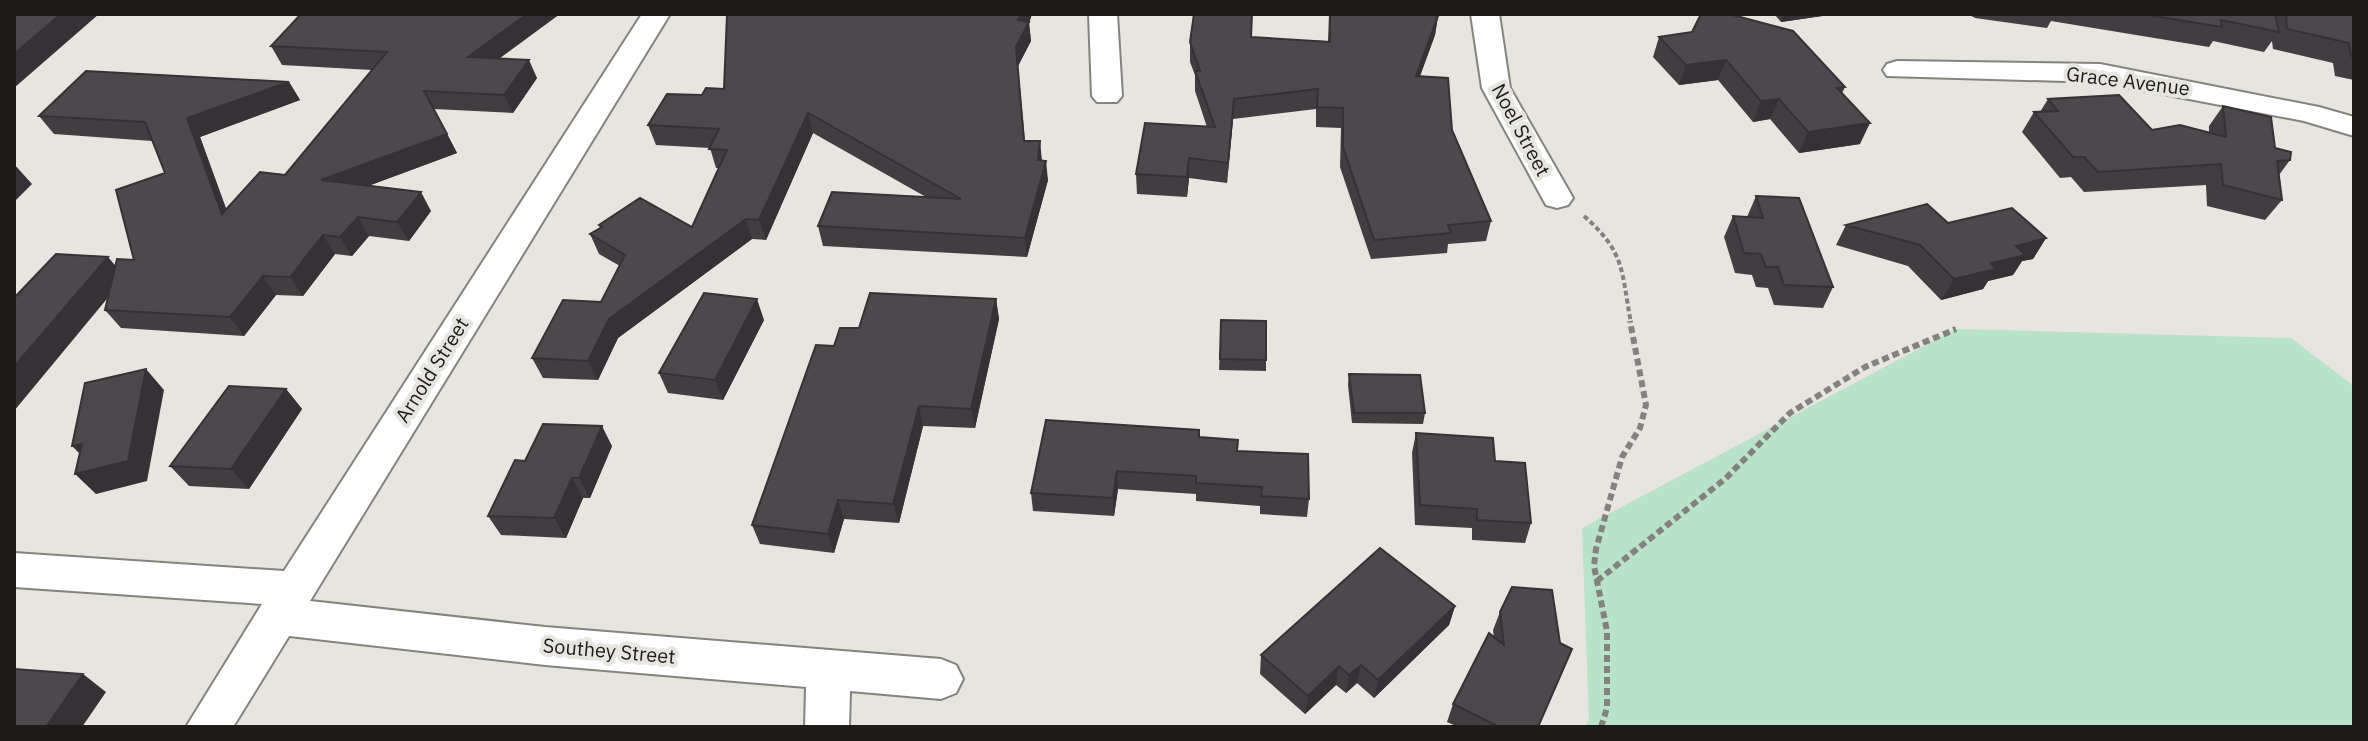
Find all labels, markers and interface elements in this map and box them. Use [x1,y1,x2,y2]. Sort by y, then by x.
street label: Grace Avenue [2065,60,2191,101]
street label: Noel Street [1486,79,1557,181]
street label: Arnold Street [389,312,475,427]
street label: Southey Street [542,631,676,670]

